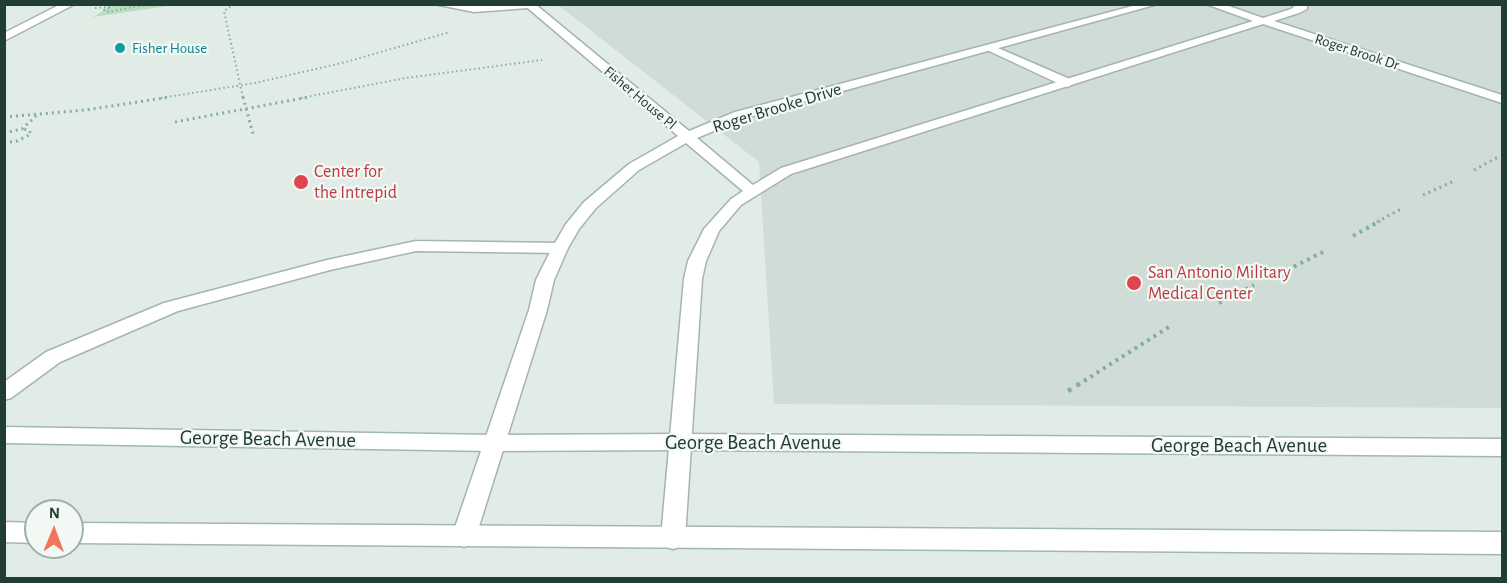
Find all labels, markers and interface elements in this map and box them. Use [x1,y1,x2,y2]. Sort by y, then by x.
street label: Roger Brook Dr [1312,30,1402,74]
place label: Fisher House [132,39,207,57]
marker: Fisher House [113,41,127,55]
street label: Fisher House Pl [600,62,680,134]
street label: Roger Brooke Drive [710,78,844,138]
place label: Center for the Intrepid [314,161,397,204]
marker: Center for the Intrepid [292,173,310,191]
place label: San Antonio Military Medical Center [1148,262,1291,304]
marker: San Antonio Military Medical Center [1125,274,1143,292]
street label: George Beach Avenue [180,425,356,453]
street label: George Beach Avenue [665,430,841,456]
street label: George Beach Avenue [1151,433,1327,459]
north arrow [24,499,84,559]
text: N [49,505,60,521]

